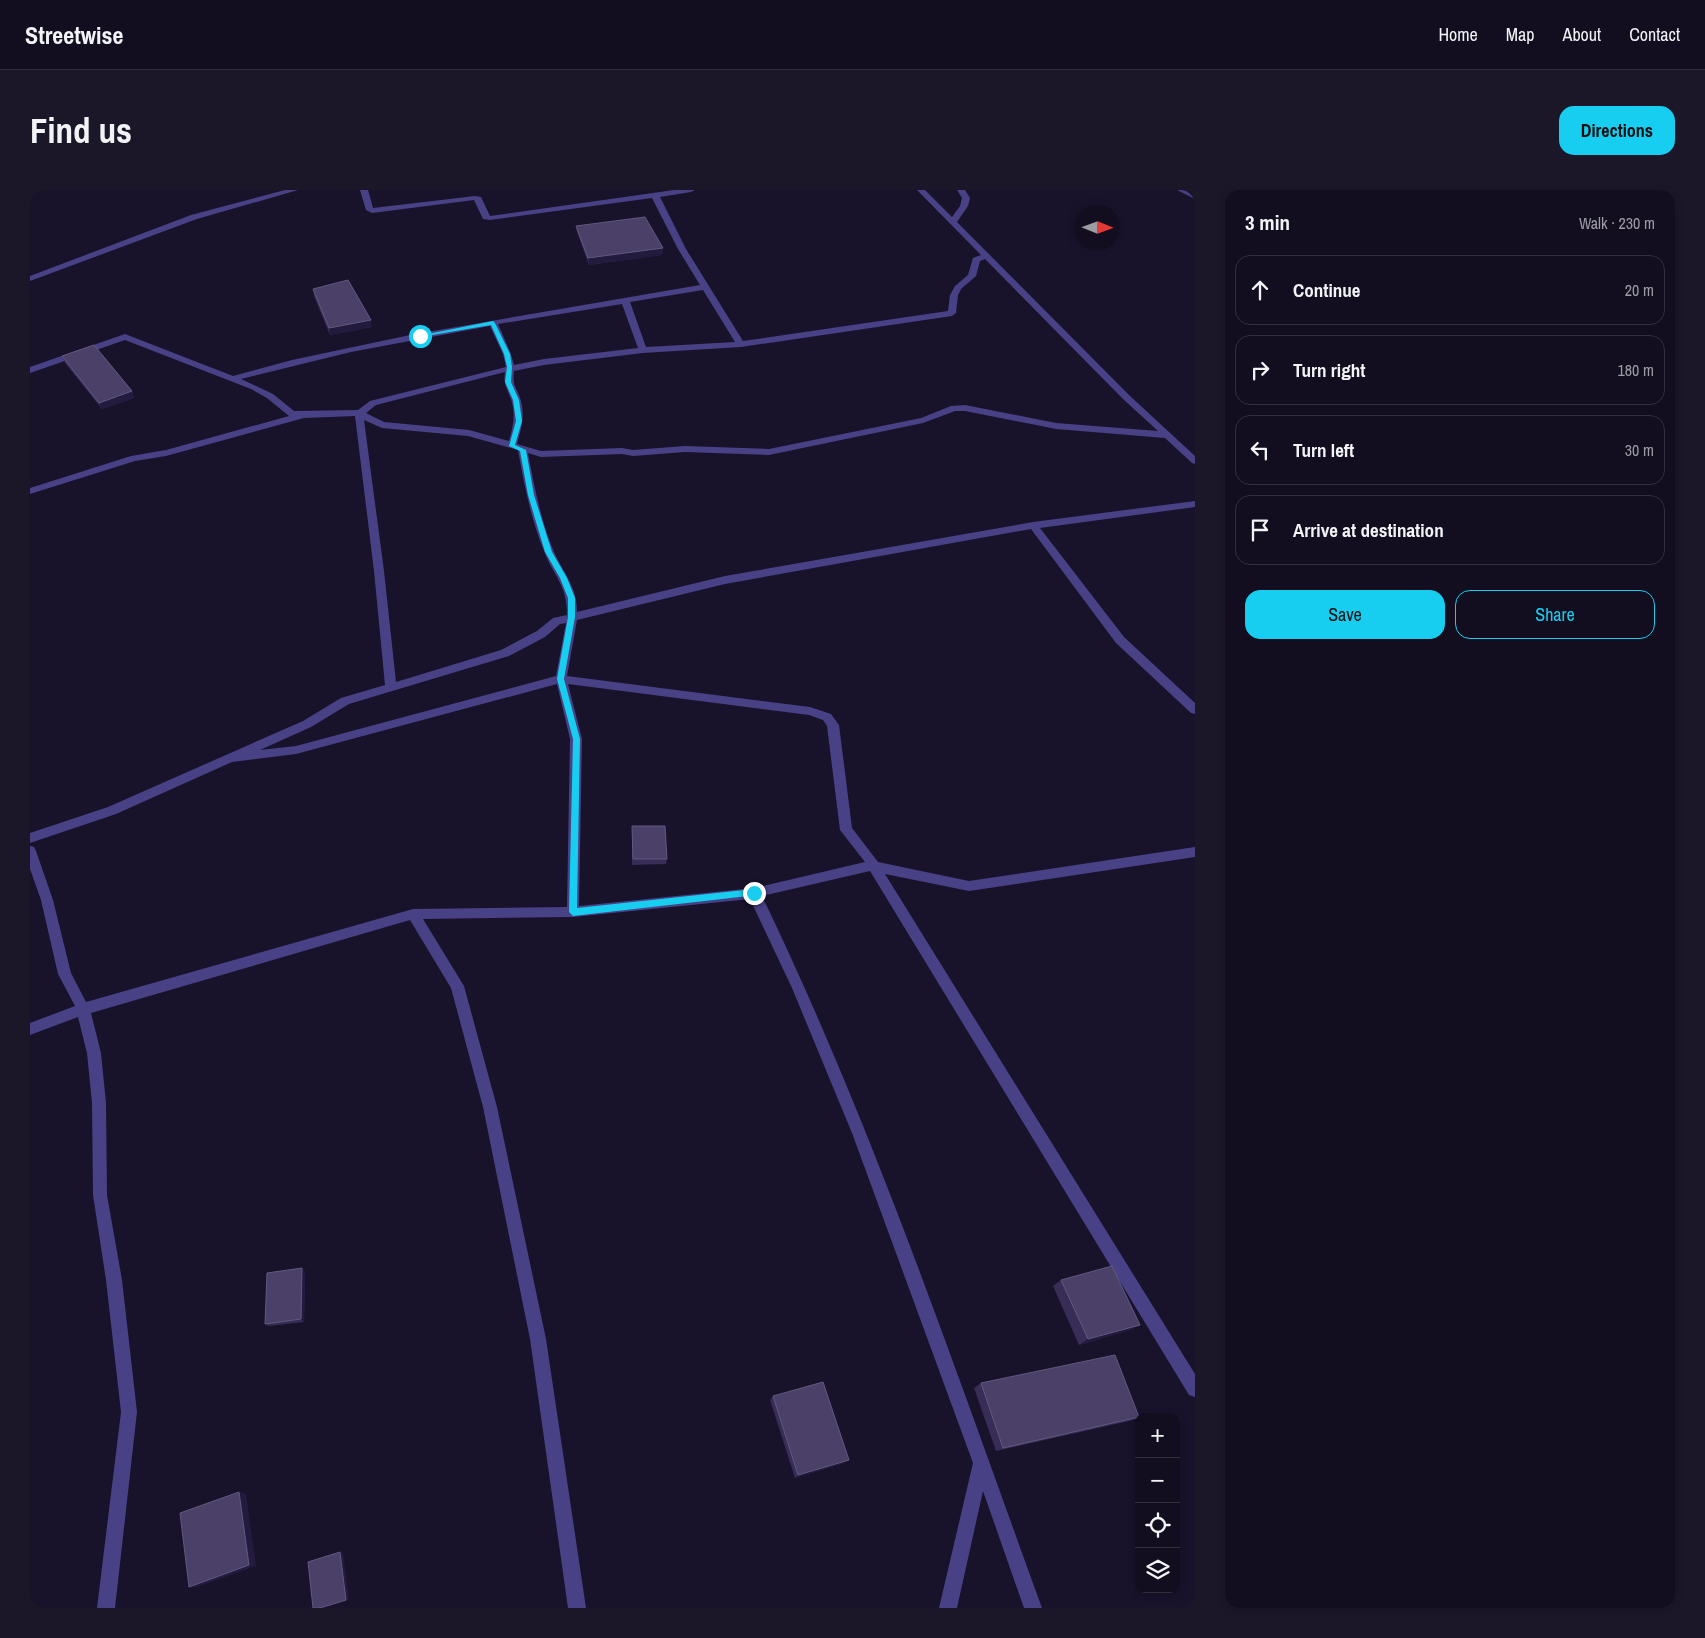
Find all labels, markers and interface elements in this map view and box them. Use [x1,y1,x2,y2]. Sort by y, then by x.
text: Streetwise [25,19,123,51]
text: Home [1438,22,1478,47]
text: Map [1506,22,1535,47]
text: About [1563,22,1601,47]
text: Contact [1629,22,1680,47]
button: Directions [1559,106,1675,155]
text: Find us [30,107,132,154]
north arrow [1075,205,1120,250]
text: 3 min [1245,208,1290,237]
text: Walk · 230 m [1579,212,1655,234]
icon: ahead [1246,276,1274,304]
text: Continue [1293,277,1361,303]
text: 20 m [1625,279,1654,301]
route start [409,325,432,348]
icon: right [1246,356,1274,384]
text: Turn right [1293,357,1365,383]
text: 180 m [1618,359,1654,381]
icon: left [1246,436,1274,464]
text: Turn left [1293,437,1354,463]
text: 30 m [1625,439,1654,461]
icon: arrive [1246,516,1274,544]
text: Arrive at destination [1293,517,1444,543]
button: Save [1245,590,1445,639]
button: Share [1455,590,1655,639]
route end [743,882,766,905]
map controls [1135,1413,1180,1593]
button: + [1135,1413,1180,1458]
button: − [1135,1458,1180,1503]
button: locate [1135,1503,1180,1548]
button: layers [1135,1548,1180,1593]

